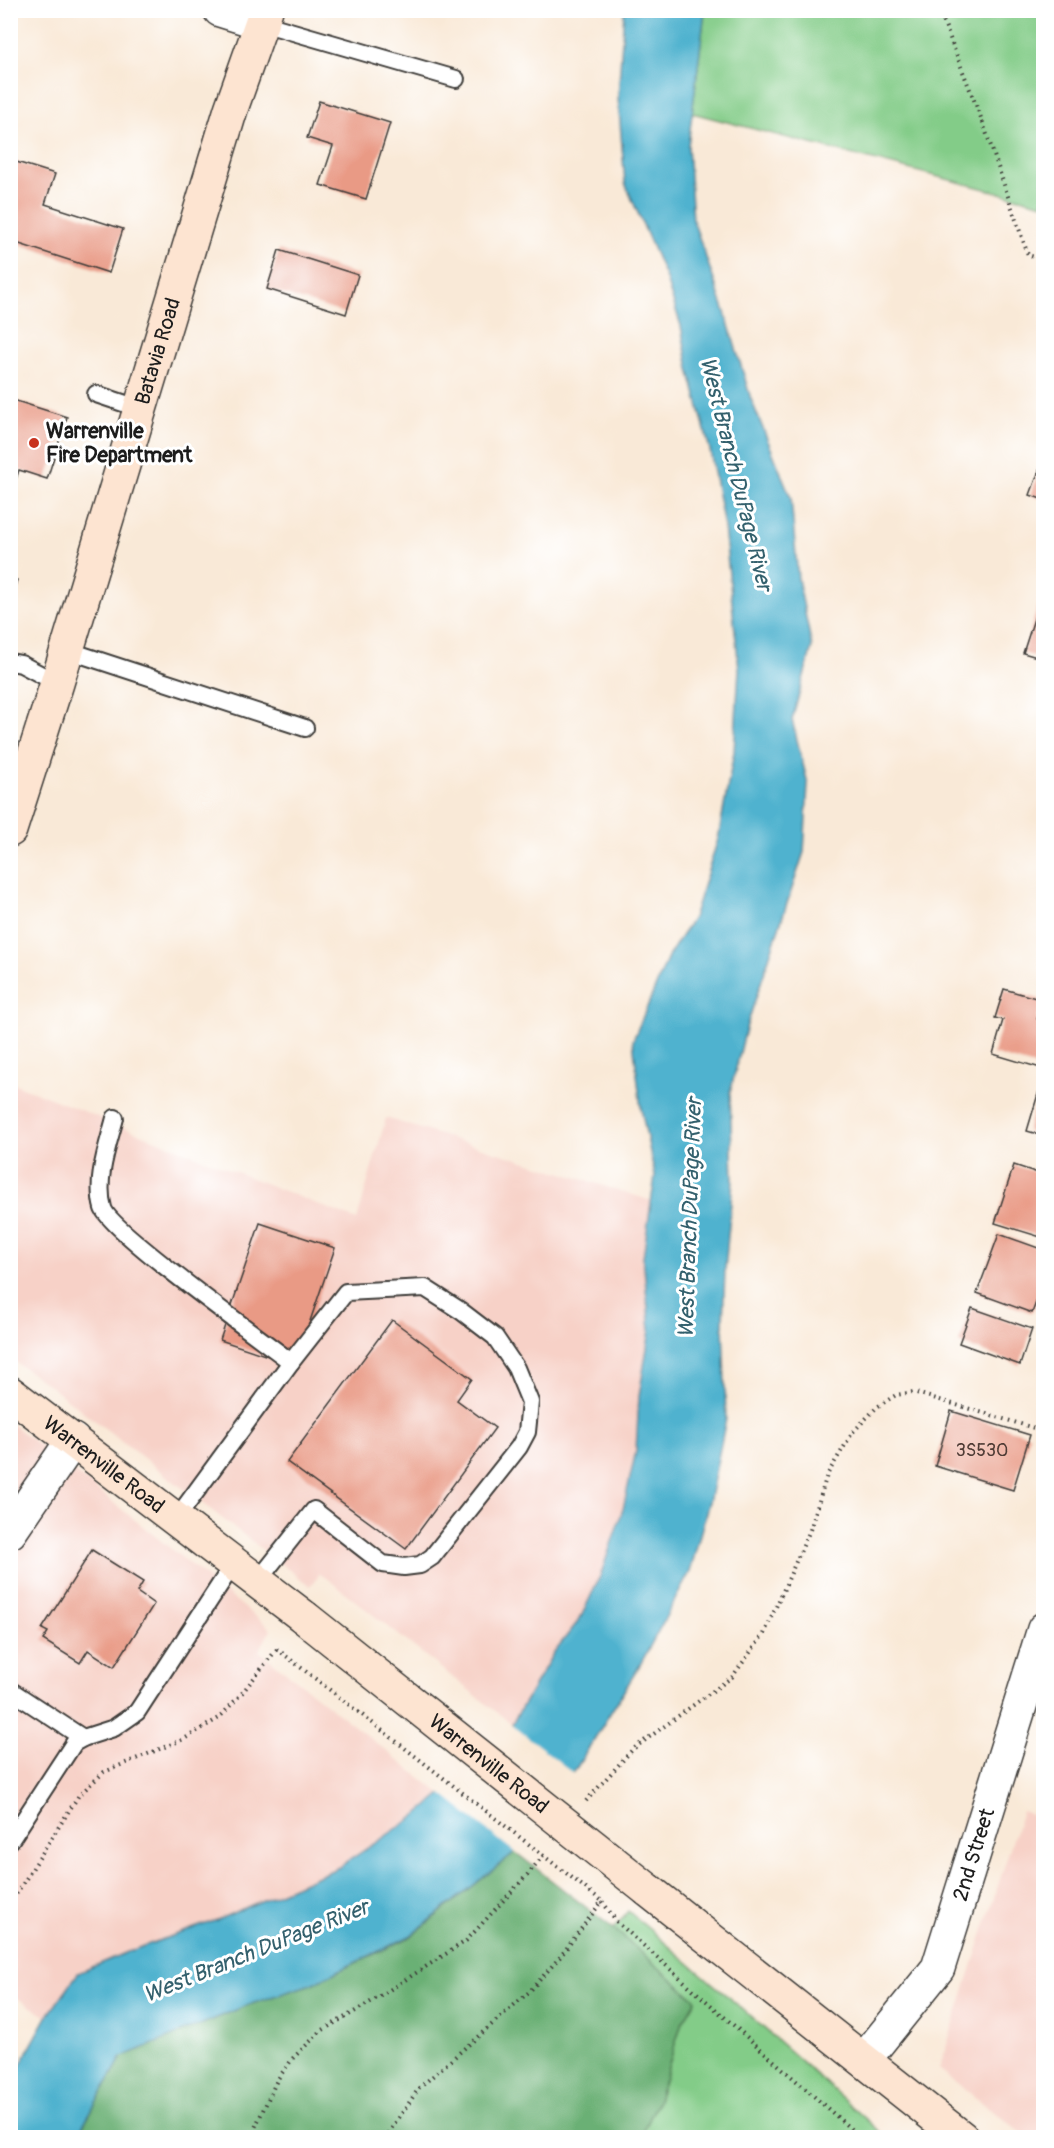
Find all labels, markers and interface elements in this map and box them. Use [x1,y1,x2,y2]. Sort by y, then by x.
street label: Batavia Road [129,295,186,408]
water label: West Branch DuPage River [693,354,779,597]
place label: Warrenville Fire Department [46,418,193,469]
marker: Warrenville Fire Department [27,436,41,450]
water label: West Branch DuPage River [672,1094,708,1339]
street label: Warrenville Road [38,1410,170,1519]
house number: 3S530 [956,1439,1008,1462]
street label: Warrenville Road [423,1708,554,1820]
street label: 2nd Street [946,1804,1001,1904]
water label: West Branch DuPage River [139,1892,376,2009]

